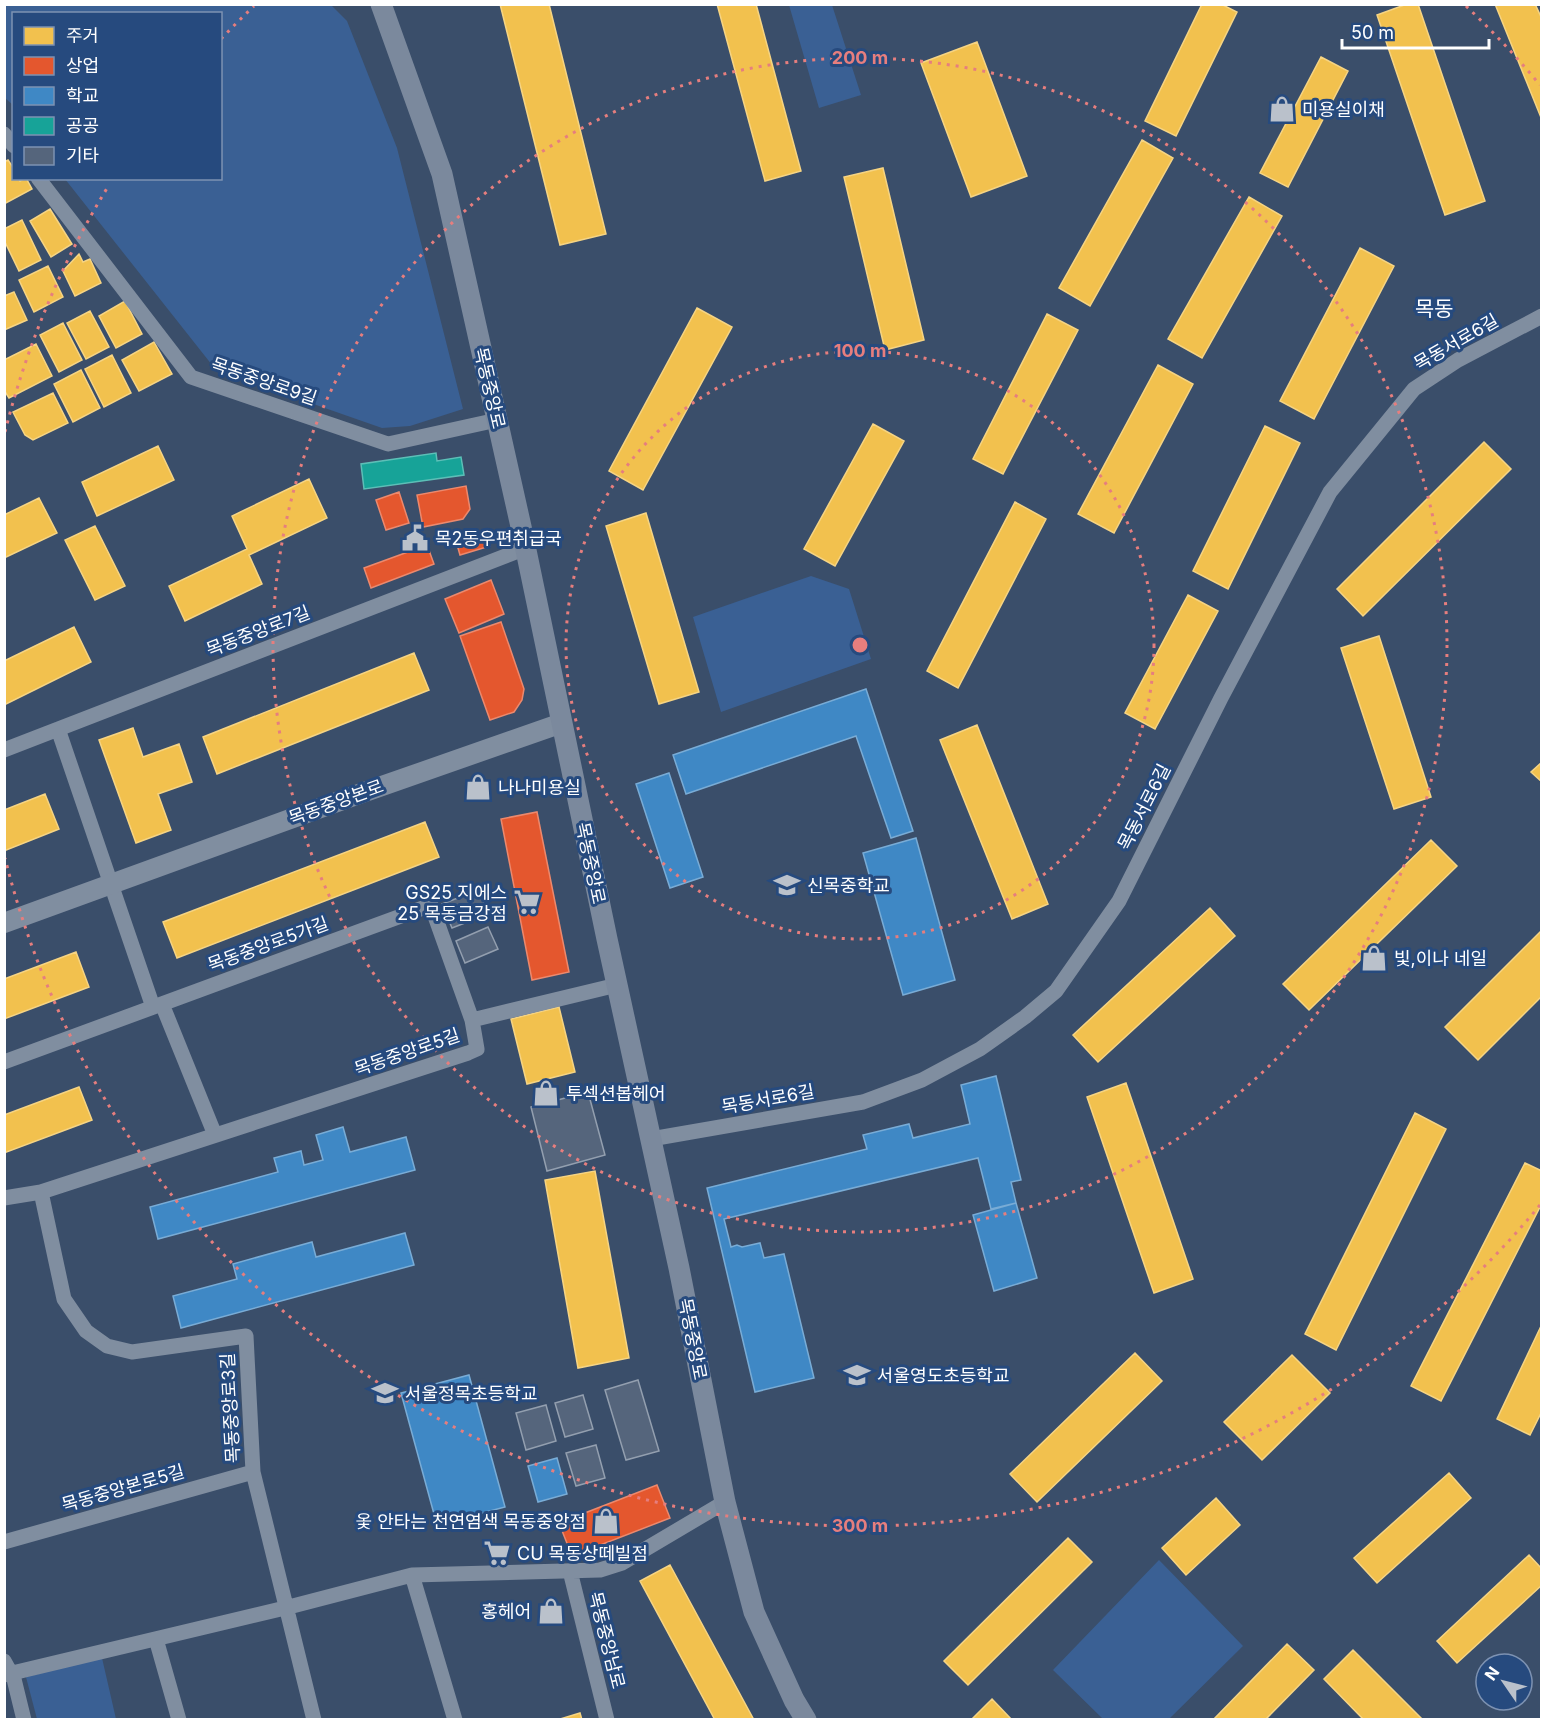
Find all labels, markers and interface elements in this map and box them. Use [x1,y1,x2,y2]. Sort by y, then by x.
legend [12,12,222,180]
scale bar [1342,12,1489,50]
text: 50 m [1351,22,1394,43]
text: 주거 [66,25,99,46]
text: 200 m [832,47,888,68]
text: 상업 [66,55,99,76]
text: 학교 [66,85,99,106]
shop icon: 미용실이채 [1267,94,1297,124]
place label: 미용실이채 [1302,99,1385,120]
text: 공공 [66,115,99,136]
text: 기타 [66,145,100,166]
district label: 목동 [1415,296,1453,321]
street label: 목동서로6길 [1410,309,1502,375]
text: 100 m [834,340,886,361]
street label: 목동중앙로 [470,345,510,431]
street label: 목동중앙로9길 [208,353,320,409]
public building icon: 목2동우편취급국 [400,523,430,553]
place label: 목2동우편취급국 [435,528,562,549]
street label: 목동중앙로7길 [203,602,313,660]
centre of rings [850,635,870,655]
street label: 목동서로6길 [1113,760,1175,854]
shop icon: 나나미용실 [463,772,493,802]
street label: 목동중앙본로 [286,775,386,829]
place label: 나나미용실 [498,777,581,798]
street label: 목동중앙로 [572,820,610,906]
school or university icon: 신목중학교 [772,870,802,900]
place label: 신목중학교 [807,875,890,896]
place label: GS25 지에스 25 목동금강점 [397,882,507,924]
supermarket icon: GS25 지에스 25 목동금강점 [512,887,542,917]
street label: 목동중앙로5가길 [205,912,331,976]
shop icon: 빛,이나 네일 [1359,943,1389,973]
place label: 빛,이나 네일 [1394,948,1487,969]
street label: 목동중앙로5길 [351,1024,463,1080]
shop icon: 투섹션봅헤어 [531,1078,561,1108]
street label: 목동서로6길 [720,1081,816,1117]
place label: 투섹션봅헤어 [566,1083,665,1104]
street label: 목동중앙로 [675,1296,711,1382]
street label: 목동중앙로3길 [217,1352,243,1464]
school or university icon: 서울영도초등학교 [842,1360,872,1390]
place label: 서울영도초등학교 [877,1365,1009,1386]
school or university icon: 서울정목초등학교 [370,1378,400,1408]
place label: 서울정목초등학교 [405,1383,537,1404]
street label: 목동중앙본로5길 [59,1460,187,1516]
shop icon: 옻 안타는 천연염색 목동중앙점 [591,1506,621,1536]
place label: 옻 안타는 천연염색 목동중앙점 [356,1511,586,1532]
text: 300 m [832,1515,888,1536]
supermarket icon: CU 목동상떼빌점 [482,1538,512,1568]
place label: CU 목동상떼빌점 [517,1543,648,1564]
street label: 목동중앙남로 [585,1589,629,1691]
shop icon: 홍헤어 [536,1596,566,1626]
place label: 홍헤어 [481,1601,531,1622]
north arrow [1474,1652,1534,1712]
text: N [1480,1663,1503,1684]

